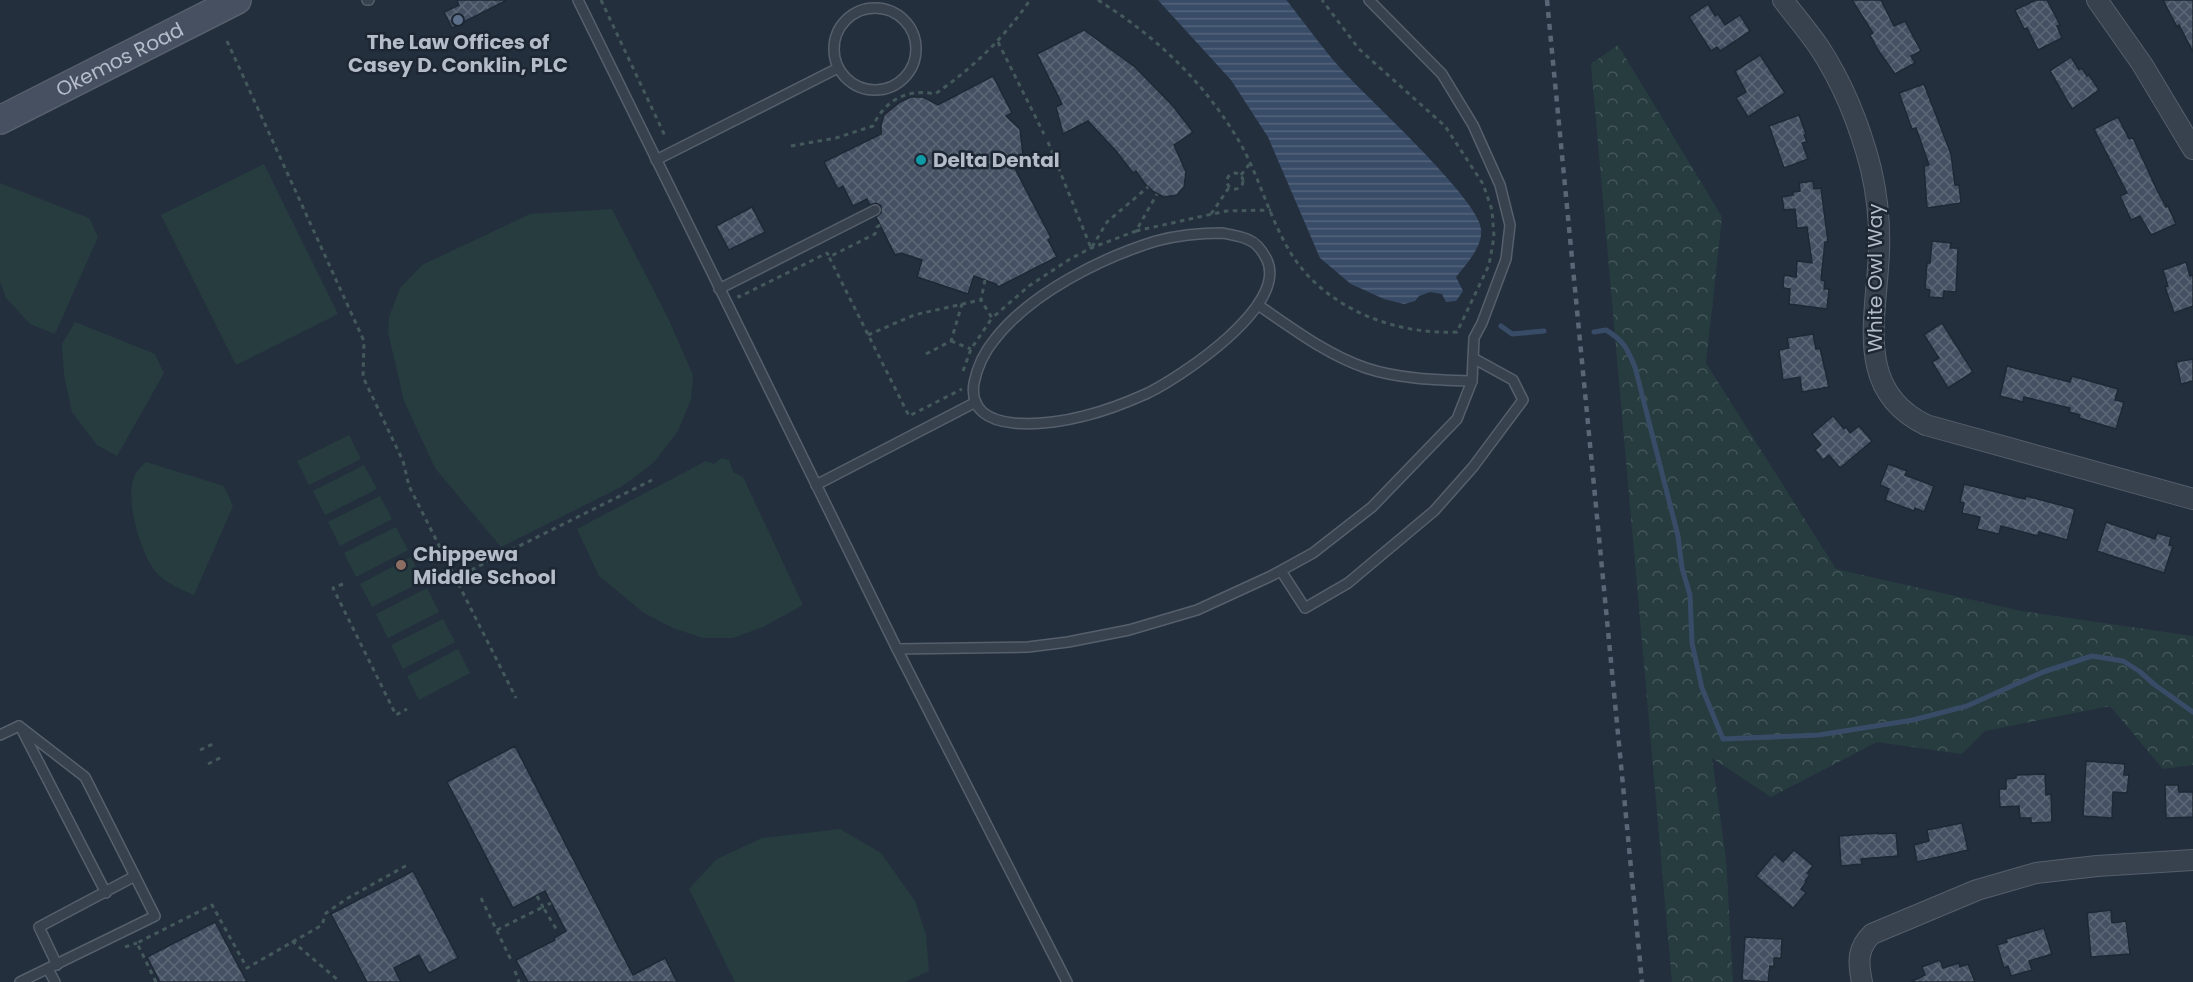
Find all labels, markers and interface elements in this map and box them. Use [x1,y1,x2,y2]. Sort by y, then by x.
marker: The Law Offices of Casey D. Conklin, PLC [451,13,465,27]
street label: Okemos Road [51,15,188,104]
place label: The Law Offices of Casey D. Conklin, PLC [348,28,568,79]
place label: Delta Dental [933,146,1060,174]
marker: Delta Dental [914,153,928,167]
street label: White Owl Way [1861,204,1889,352]
place label: Chippewa Middle School [413,540,556,591]
marker: Chippewa Middle School [394,558,408,572]

